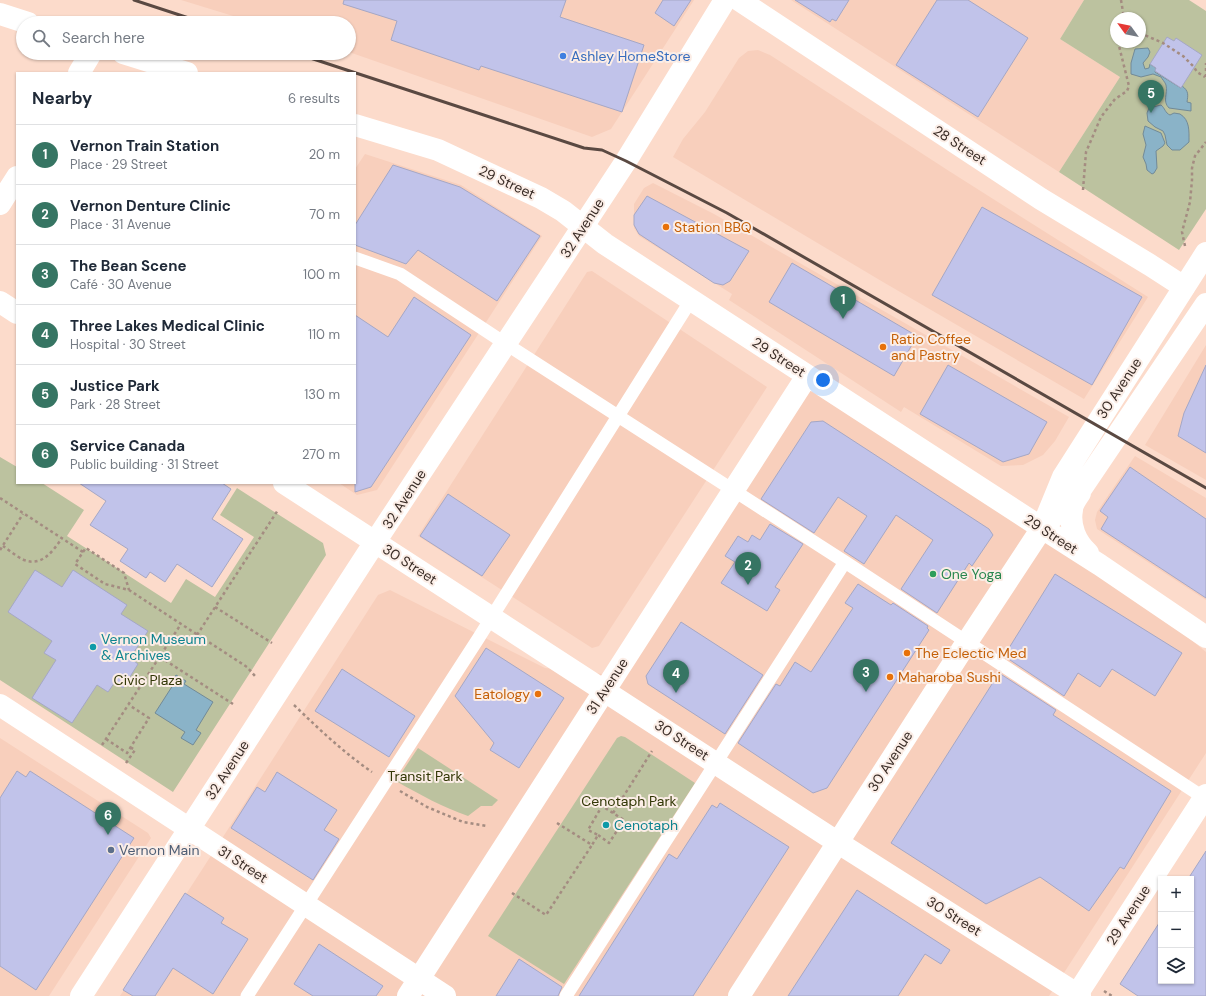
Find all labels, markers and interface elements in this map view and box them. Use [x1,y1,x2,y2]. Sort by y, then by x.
north arrow [1110,12,1146,48]
search box [16,16,356,60]
icon: search [30,27,52,49]
text: Search here [62,28,145,48]
place label: Ashley HomeStore [571,47,691,65]
marker: Ashley HomeStore [558,51,568,61]
pin: 5 [1138,80,1164,113]
text: Nearby [32,87,92,109]
text: 6 results [288,90,340,107]
street label: 28 Street [930,121,990,169]
text: Vernon Train Station [70,136,219,156]
text: 1 [43,146,47,163]
text: 20 m [309,146,340,163]
text: Place · 29 Street [70,156,168,173]
street label: 29 Street [476,161,538,203]
street label: 32 Avenue [556,195,608,261]
text: Vernon Denture Clinic [70,196,231,216]
text: 2 [41,206,49,223]
text: 70 m [309,206,340,223]
text: Place · 31 Avenue [70,216,171,233]
place label: Station BBQ [674,218,752,236]
marker: Station BBQ [661,222,671,232]
text: The Bean Scene [70,256,186,276]
text: 3 [41,266,49,283]
text: 100 m [303,266,340,283]
text: Café · 30 Avenue [70,276,172,293]
pin: 1 [830,286,856,319]
text: Three Lakes Medical Clinic [70,316,265,336]
text: 4 [41,326,49,343]
text: 110 m [308,326,340,343]
place label: Ratio Coffee and Pastry [891,330,971,364]
street label: 29 Street [749,333,809,381]
text: Hospital · 30 Street [70,336,186,353]
marker: Ratio Coffee and Pastry [878,342,888,352]
street label: 30 Avenue [1093,354,1145,422]
your location [813,370,833,390]
text: Justice Park [70,376,160,396]
text: 5 [41,386,49,403]
text: 130 m [304,386,340,403]
text: Park · 28 Street [70,396,161,413]
text: Service Canada [70,436,185,456]
text: 6 [41,446,49,463]
text: 270 m [302,446,340,463]
text: Public building · 31 Street [70,456,219,473]
street label: 32 Avenue [378,466,430,532]
street label: 29 Street [1021,510,1081,558]
street label: 30 Street [379,540,441,588]
pin: 2 [735,552,761,585]
place label: One Yoga [941,565,1002,583]
marker: One Yoga [928,569,938,579]
place label: Vernon Museum & Archives [101,630,206,664]
marker: Vernon Museum & Archives [88,642,98,652]
place label: The Eclectic Med [915,644,1026,662]
marker: The Eclectic Med [902,648,912,658]
street label: 31 Avenue [582,654,632,718]
pin: 3 [853,659,879,692]
pin: 4 [663,660,689,693]
place label: Maharoba Sushi [898,668,1001,686]
park label: Civic Plaza [114,671,182,689]
marker: Maharoba Sushi [885,672,895,682]
place label: Eatology [474,685,530,703]
marker: Eatology [533,689,543,699]
street label: 30 Street [651,716,713,764]
street label: 30 Avenue [864,727,916,795]
street label: 32 Avenue [201,737,253,803]
park label: Transit Park [387,767,463,785]
park label: Cenotaph Park [581,792,677,810]
pin: 6 [95,802,121,835]
place label: Cenotaph [614,816,678,834]
marker: Cenotaph [601,820,611,830]
place label: Vernon Main [119,841,199,859]
street label: 31 Street [215,841,271,887]
marker: Vernon Main [106,845,116,855]
map controls [1158,876,1194,984]
button: + [1158,876,1194,912]
street label: 29 Avenue [1102,882,1154,948]
street label: 30 Street [923,892,985,940]
button: − [1158,912,1194,948]
button: layers [1158,948,1194,984]

